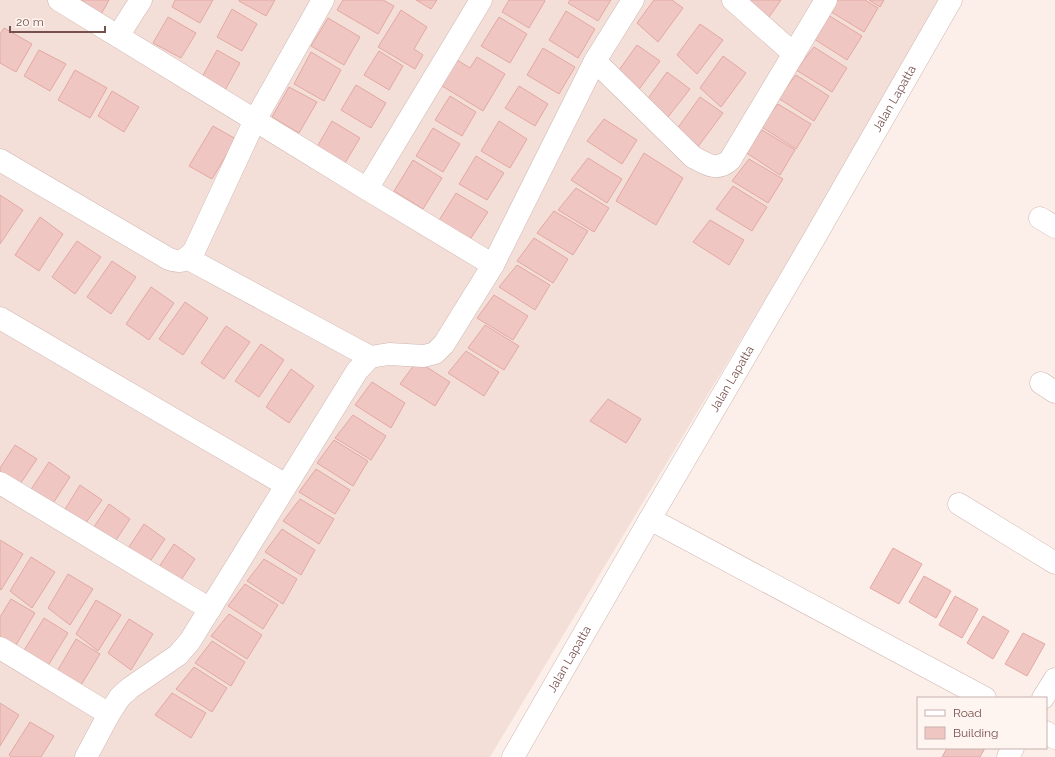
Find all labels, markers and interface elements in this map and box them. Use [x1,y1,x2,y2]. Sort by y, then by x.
scale bar [10,8,105,34]
text: 20 m [16,15,44,29]
street label: Jalan Lapatta [870,63,919,134]
street label: Jalan Lapatta [707,343,757,414]
street label: Jalan Lapatta [545,623,594,695]
legend [917,697,1047,749]
text: Road [953,706,982,720]
text: Building [953,726,999,740]

